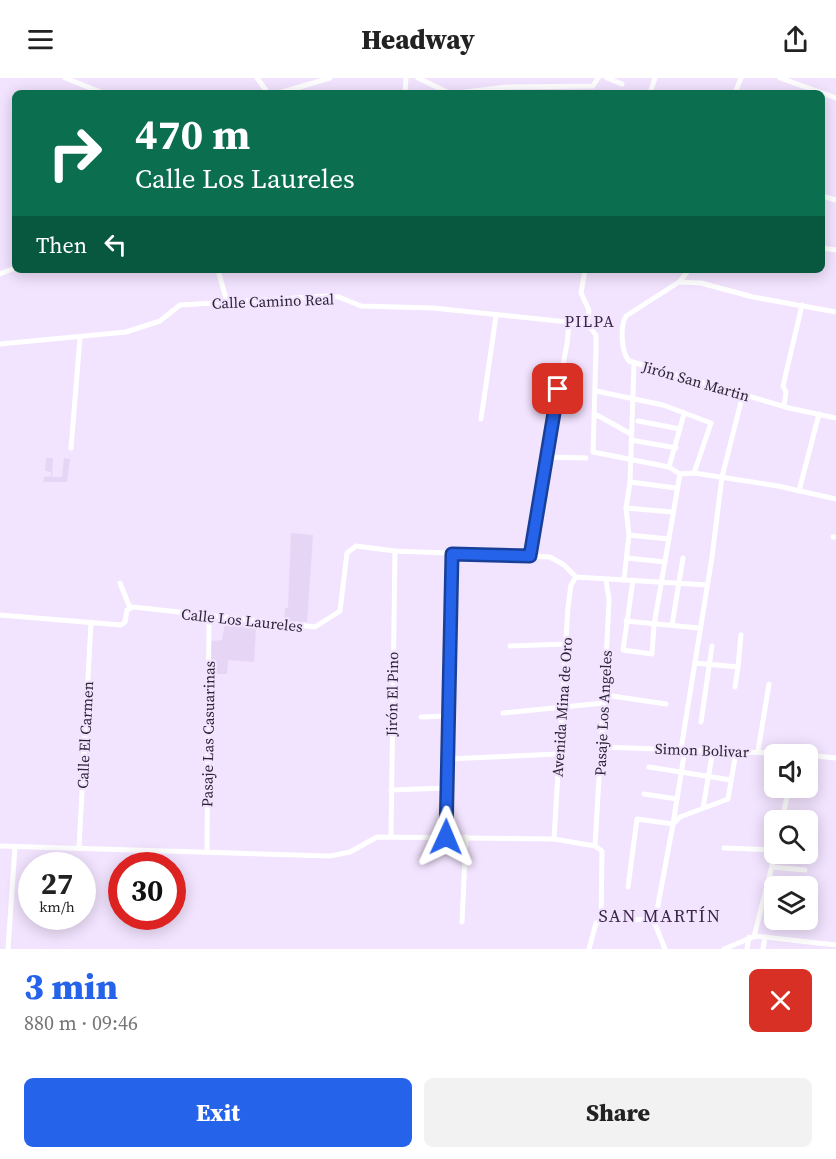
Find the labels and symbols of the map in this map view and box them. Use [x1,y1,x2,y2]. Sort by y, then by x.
street label: Calle Camino Real [212,288,335,314]
district label: PILPA [565,310,616,332]
street label: Jirón San Martin [639,355,752,406]
pin [532,363,583,414]
street label: Calle Los Laureles [180,603,304,637]
street label: Avenida Mina de Oro [547,636,577,778]
street label: Pasaje Los Angeles [589,650,617,776]
street label: Jirón El Pino [381,651,403,738]
street label: Pasaje Las Casuarinas [196,661,220,807]
street label: Calle El Carmen [72,681,98,789]
street label: Simon Bolivar [655,738,750,762]
position arrow [414,805,478,869]
speed limit sign: 30 [108,852,186,930]
district label: SAN MARTÍN [599,903,722,928]

